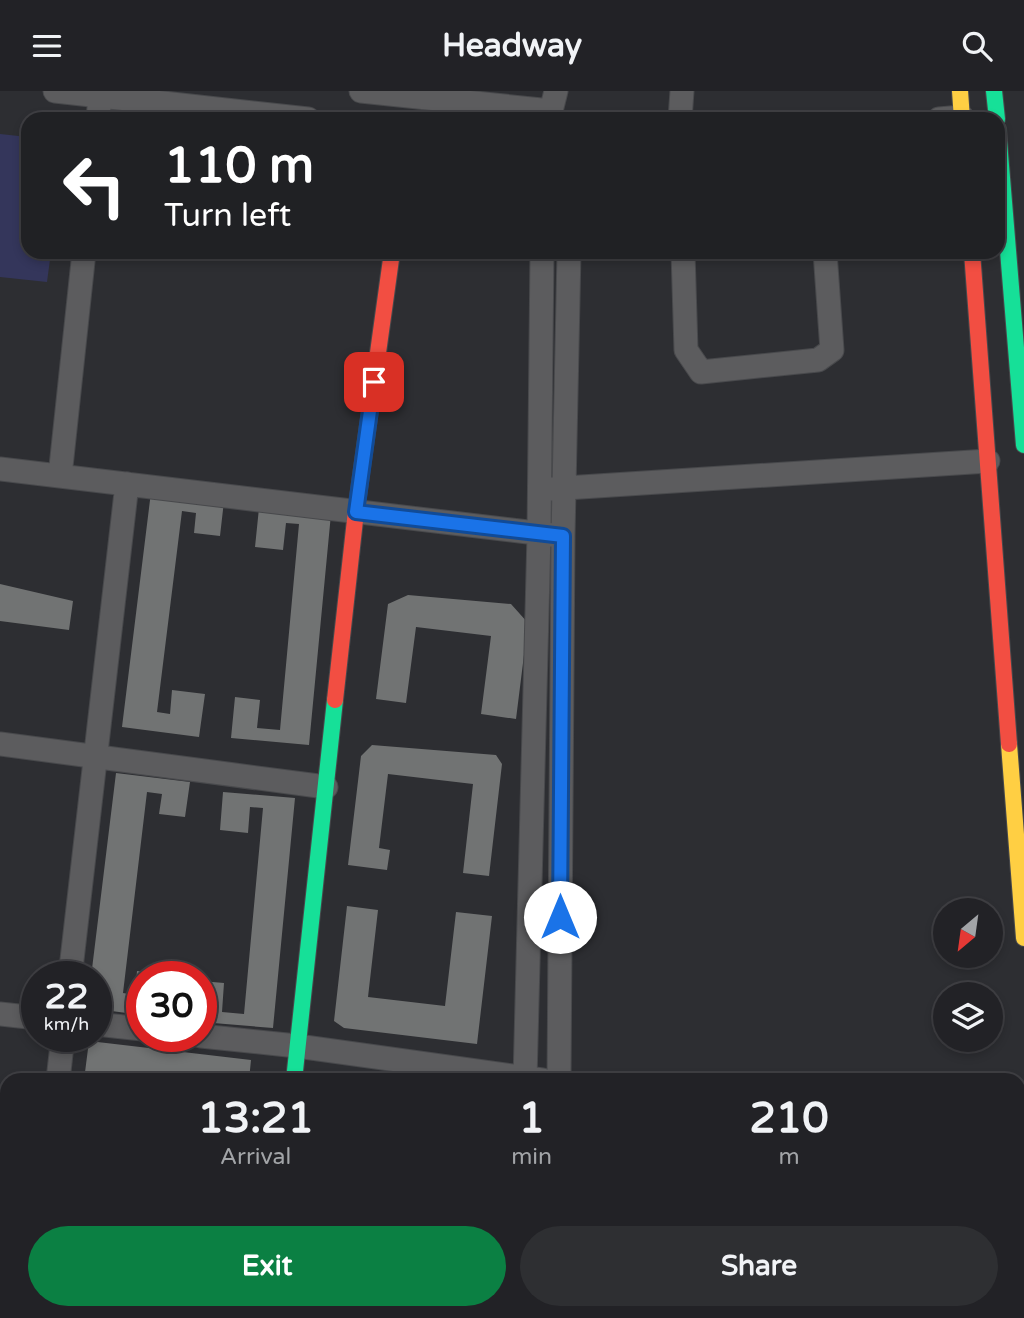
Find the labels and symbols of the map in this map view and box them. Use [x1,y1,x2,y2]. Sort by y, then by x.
pin [344,352,404,412]
position arrow [523,880,597,954]
north arrow [933,898,1003,968]
speed limit sign: 30 [126,961,217,1052]

